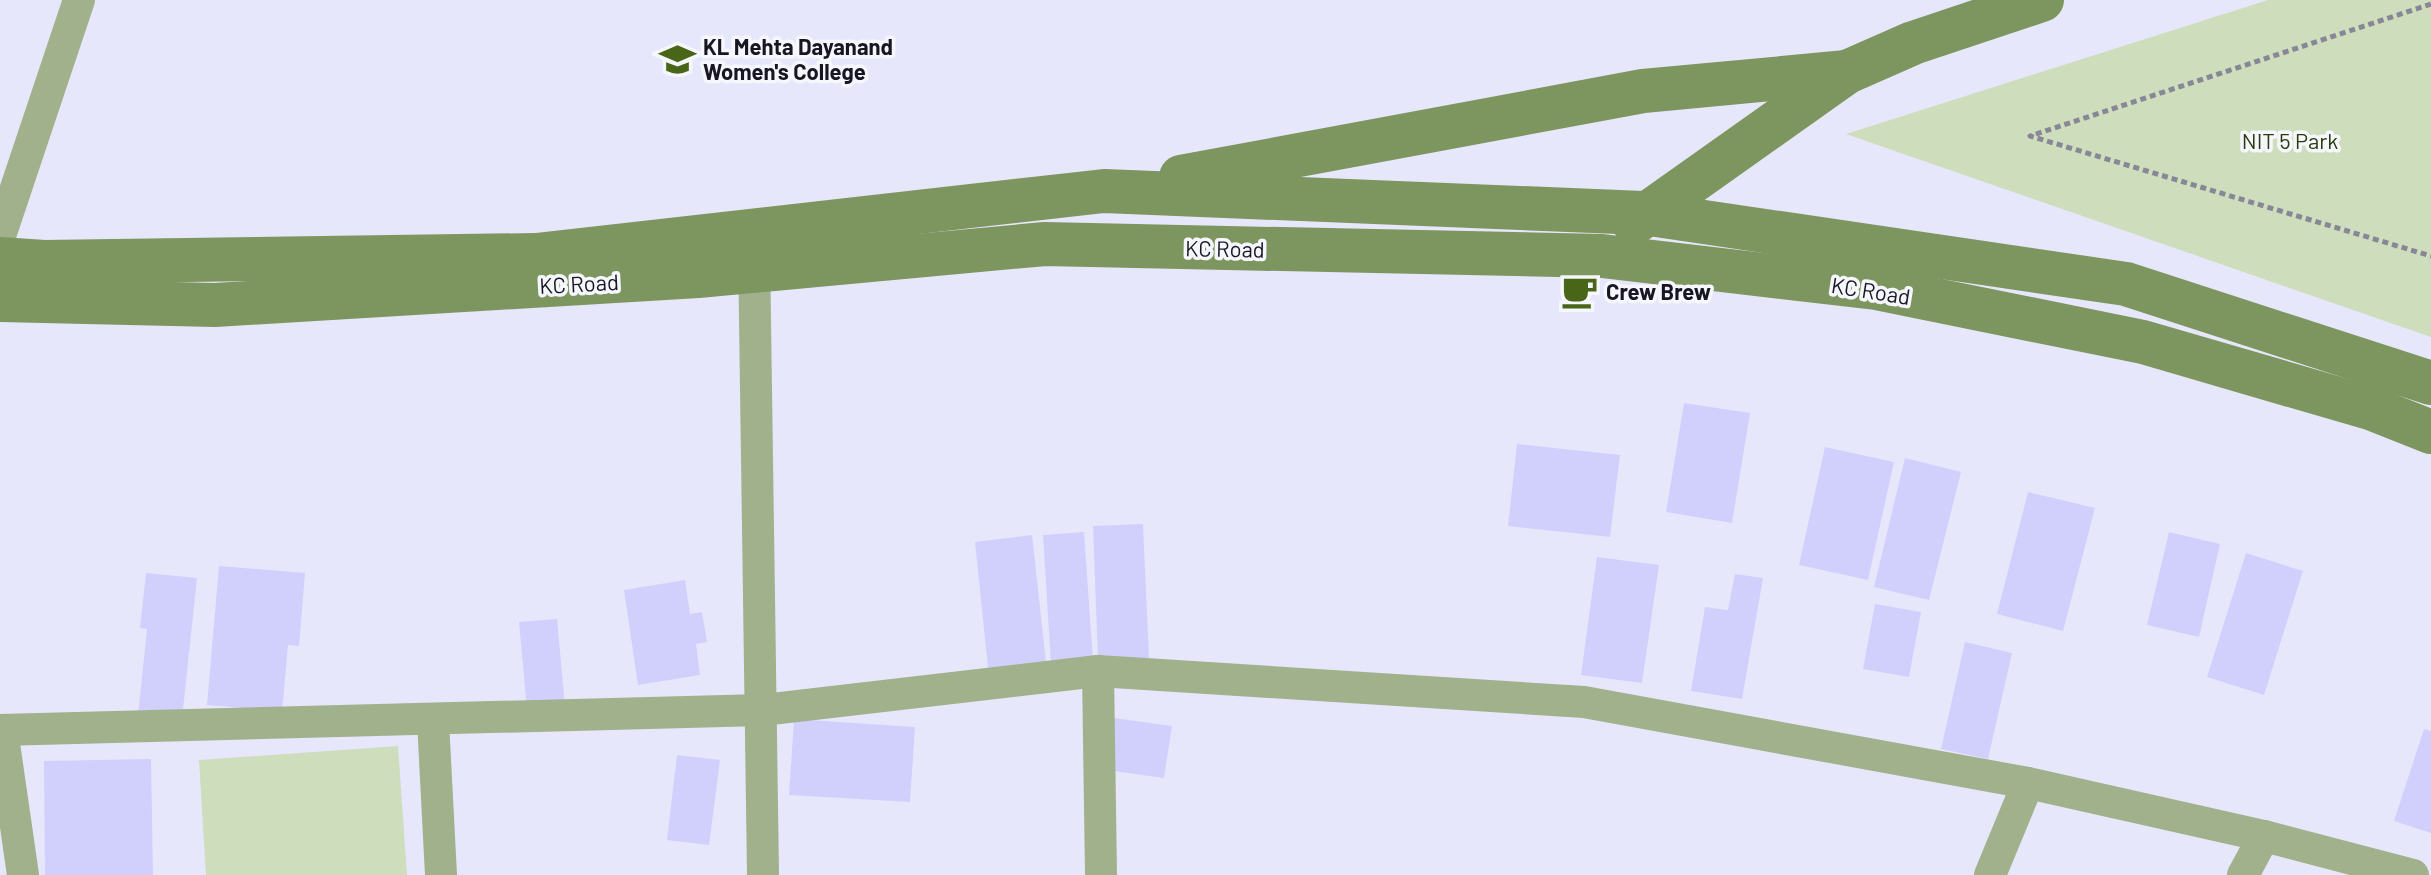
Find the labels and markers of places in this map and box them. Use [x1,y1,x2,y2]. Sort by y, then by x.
place label: KL Mehta Dayanand Women's College [703,33,893,84]
school or university icon: KL Mehta Dayanand Women's College [658,40,696,78]
cafe icon: Crew Brew [1561,272,1599,310]
place label: Crew Brew [1606,278,1711,304]

